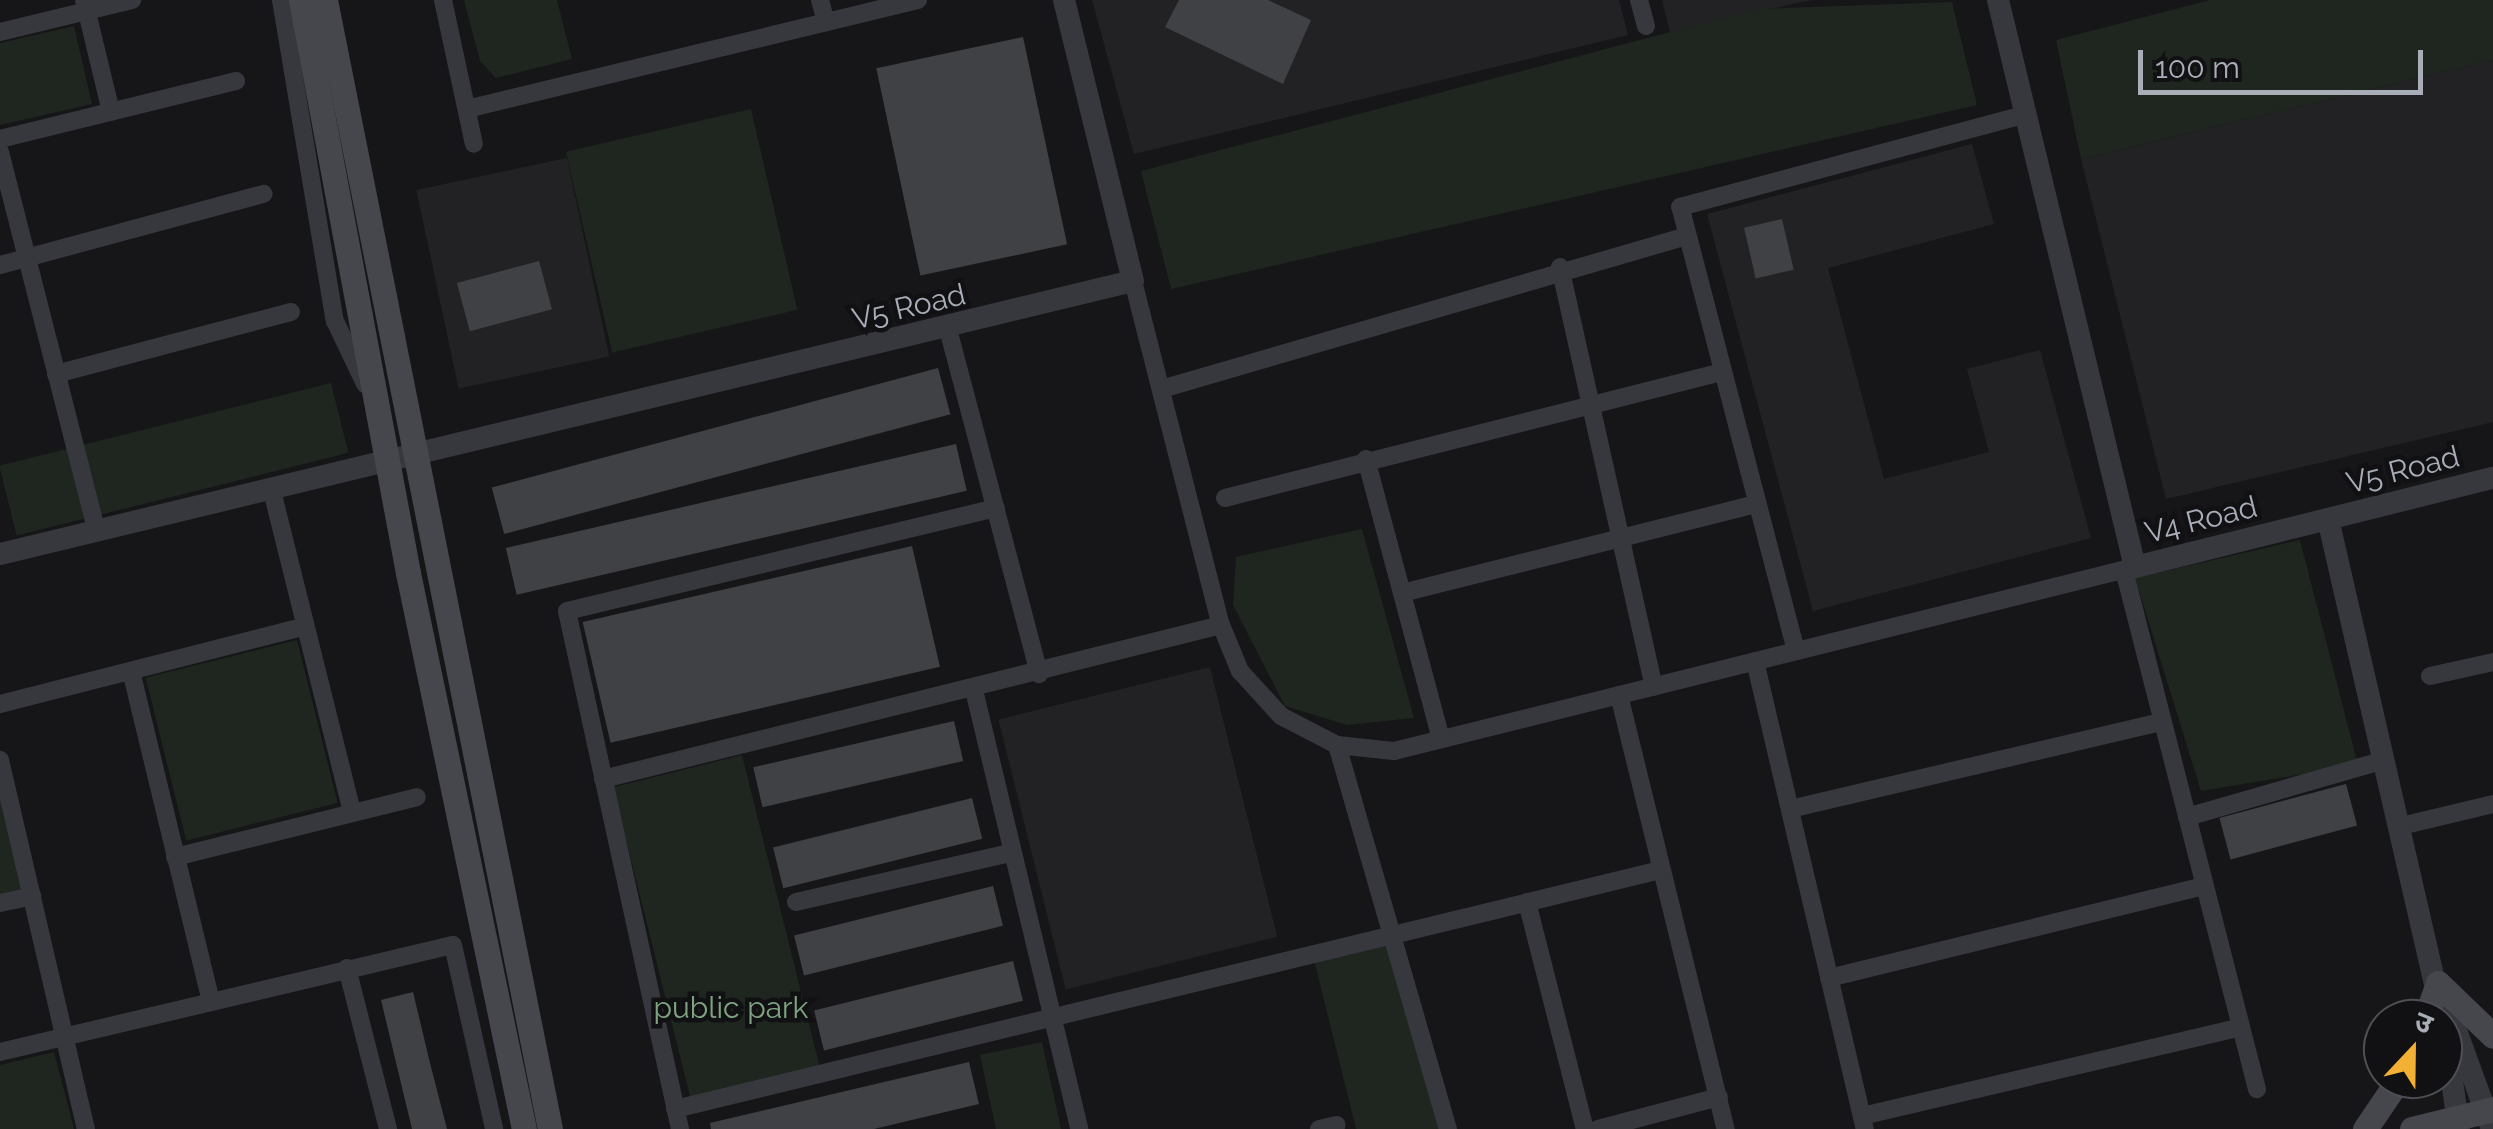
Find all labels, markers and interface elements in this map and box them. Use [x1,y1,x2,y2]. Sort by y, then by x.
scale bar [2143,30,2428,92]
text: 100 m [2155,50,2240,85]
street label: V5 Road [849,277,969,337]
street label: V5 Road [2343,439,2463,501]
street label: V4 Road [2141,489,2261,551]
park label: public park [654,990,808,1026]
north arrow [2363,999,2463,1099]
text: उ [2410,1004,2437,1041]

